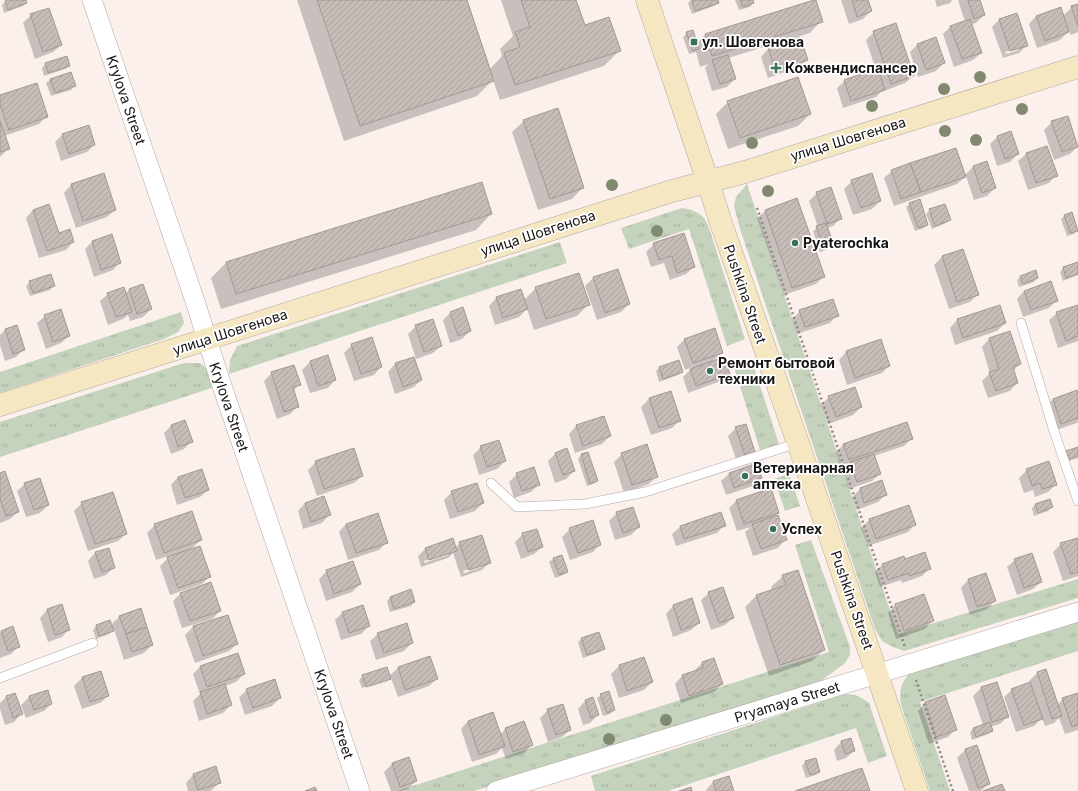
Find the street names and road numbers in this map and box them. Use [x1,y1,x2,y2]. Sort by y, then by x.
street label: Krylova Street [103,53,150,147]
street label: улица Шовгенова [788,113,908,164]
street label: улица Шовгенова [478,206,597,259]
street label: Pushkina Street [721,242,770,346]
street label: улица Шовгенова [170,305,289,358]
street label: Krylova Street [206,360,253,454]
street label: Pushkina Street [828,548,877,652]
street label: Krylova Street [311,667,358,761]
street label: Pryamaya Street [732,677,842,726]

